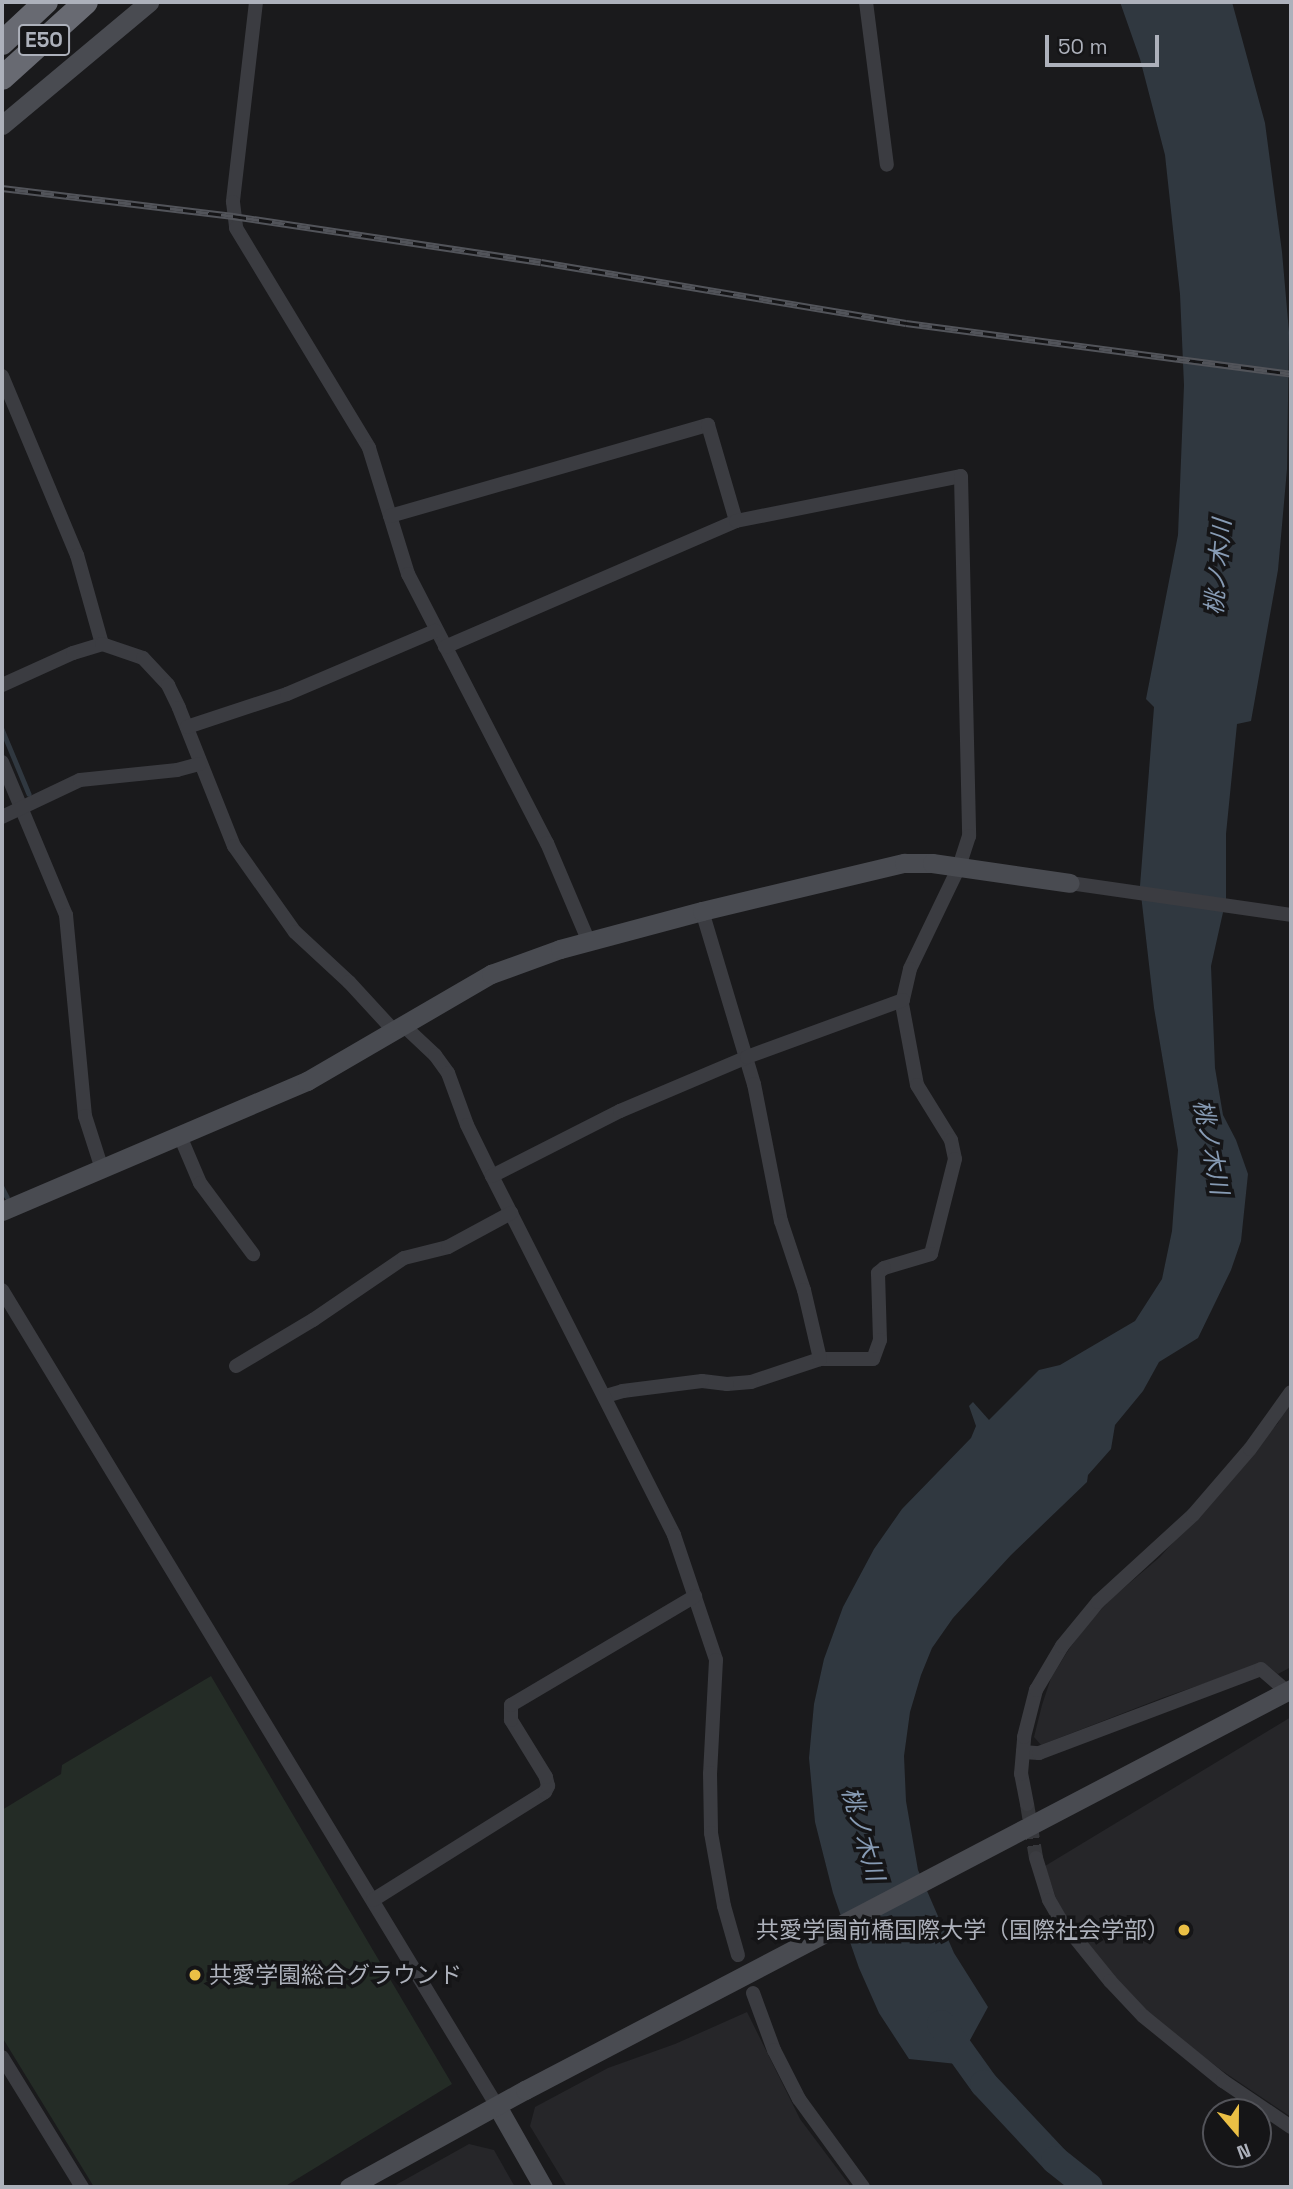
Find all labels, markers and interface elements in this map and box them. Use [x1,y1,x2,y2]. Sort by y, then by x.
scale bar [1048,21,1162,65]
road number: E50 [18,22,70,58]
text: 50 m [1058,33,1108,60]
water label: 桃ノ木川 [1199,518,1237,616]
water label: 桃ノ木川 [1188,1097,1234,1197]
water label: 桃ノ木川 [836,1784,890,1884]
place label: 共愛学園前橋国際大学（国際社会学部） [756,1916,1170,1944]
marker: 共愛学園前橋国際大学（国際社会学部） [1176,1922,1192,1938]
place label: 共愛学園総合グラウンド [209,1961,462,1989]
marker: 共愛学園総合グラウンド [187,1967,203,1983]
north arrow [1202,2098,1272,2168]
text: N [1233,2137,1254,2165]

